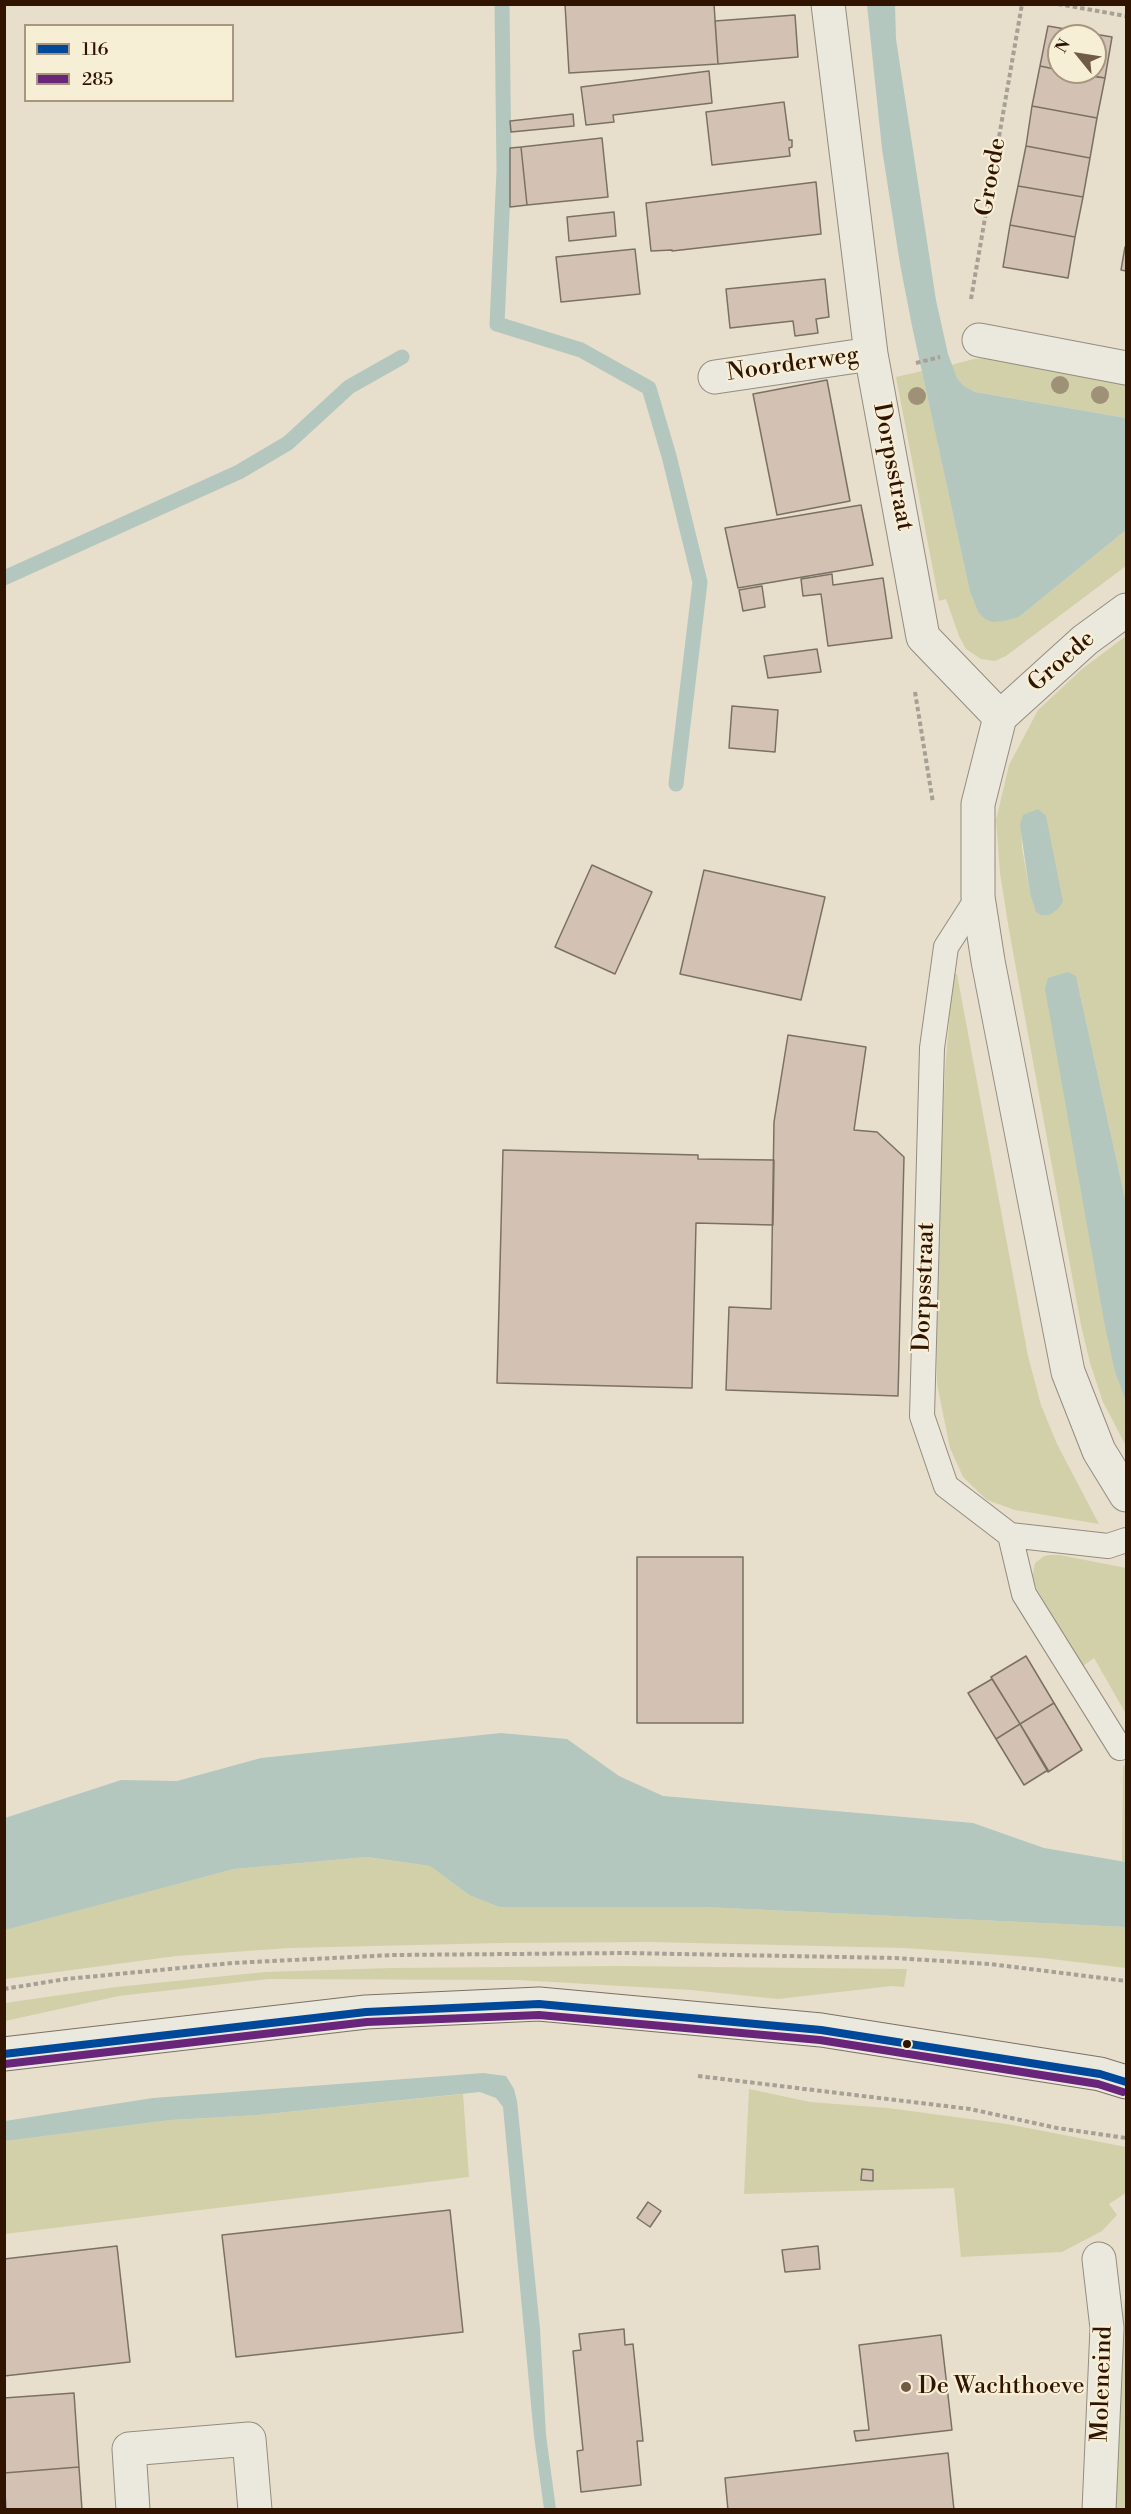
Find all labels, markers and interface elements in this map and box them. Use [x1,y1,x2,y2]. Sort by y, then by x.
legend [24,24,234,102]
north arrow [1047,24,1107,84]
text: N [1051,36,1075,56]
text: 116 [82,38,108,61]
text: 285 [82,68,113,91]
street label: Groede [971,136,1013,218]
street label: Noorderweg [725,342,861,388]
street label: Dorpsstraat [865,401,919,533]
street label: Groede [1023,625,1101,699]
street label: Dorpsstraat [908,1222,942,1352]
unlabelled marker [901,2038,913,2050]
street label: Moleneind [1087,2325,1119,2443]
place label: De Wachthoeve [918,2373,1085,2401]
marker: De Wachthoeve [899,2380,913,2394]

